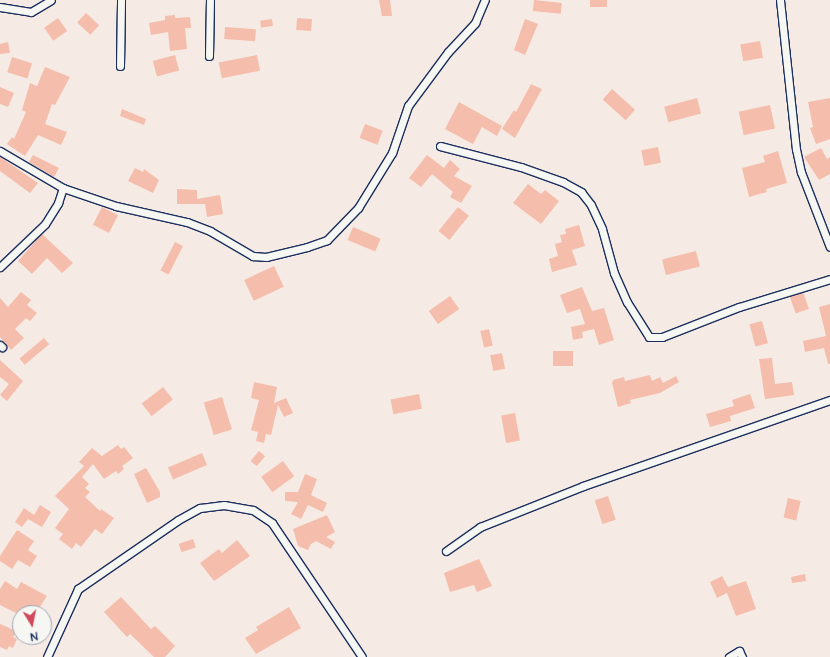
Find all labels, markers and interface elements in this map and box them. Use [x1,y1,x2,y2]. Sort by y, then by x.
north arrow [12,605,52,645]
text: N [29,628,39,644]

